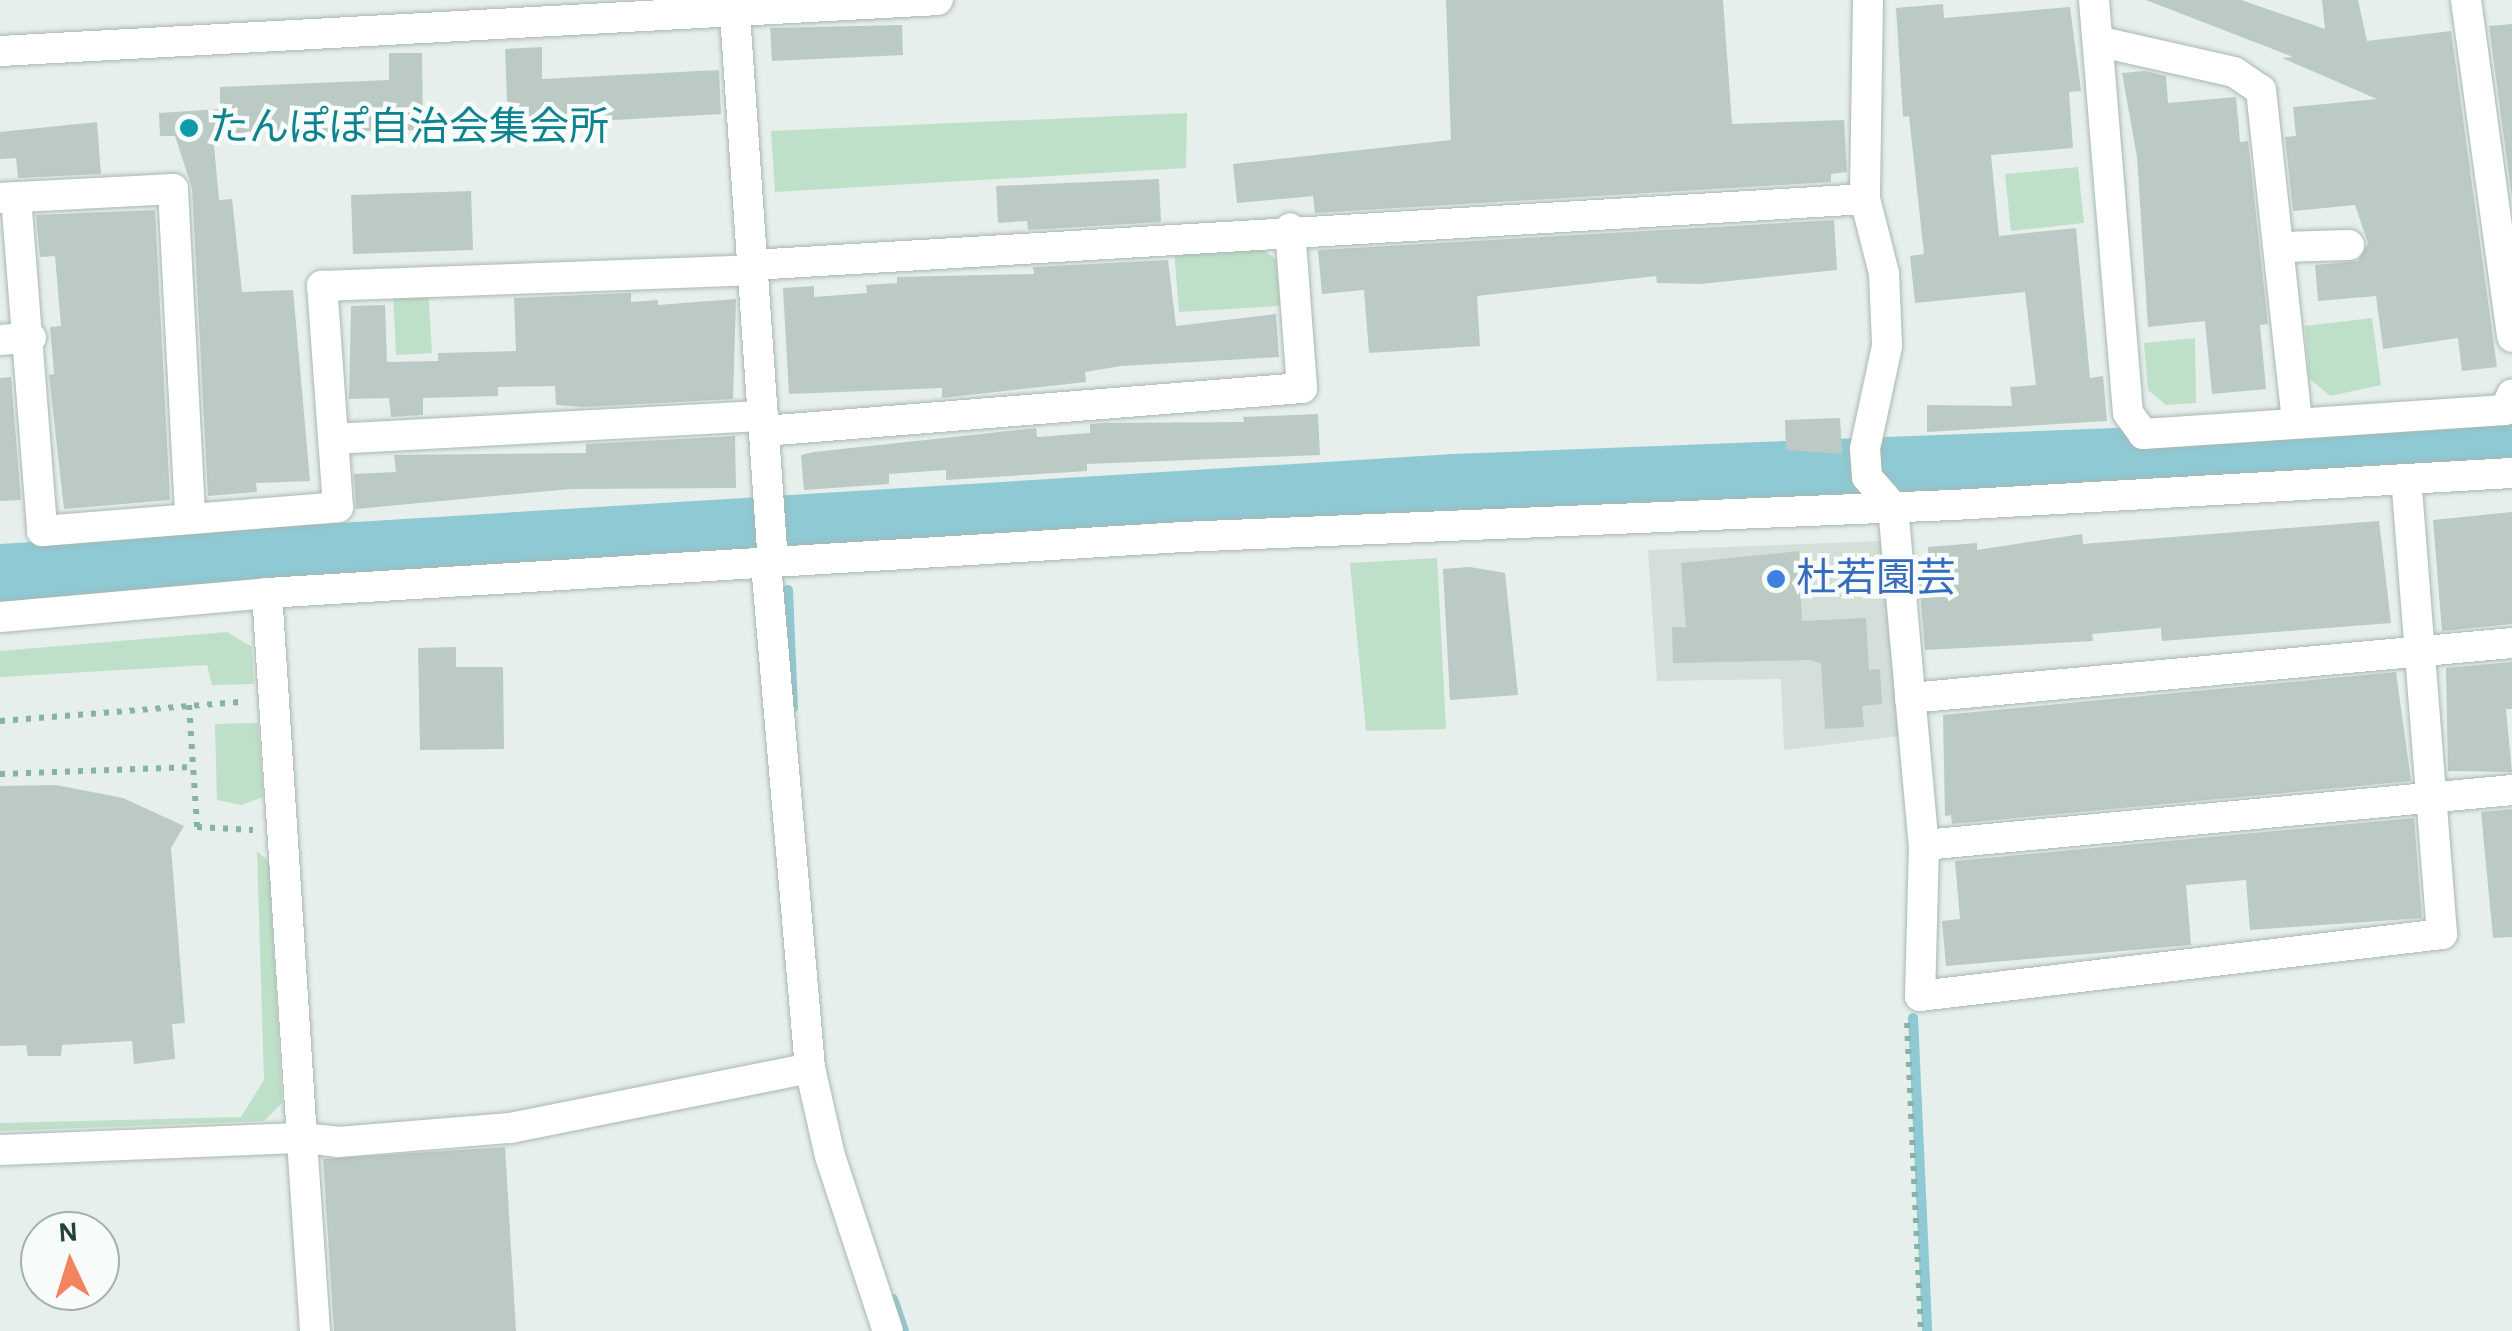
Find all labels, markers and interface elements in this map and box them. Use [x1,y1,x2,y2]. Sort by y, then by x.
place label: たんぽぽ自治会集会所 [209,104,609,152]
marker: たんぽぽ自治会集会所 [178,117,200,139]
place label: 杜若園芸 [1796,555,1956,603]
marker: 杜若園芸 [1765,568,1787,590]
north arrow [20,1211,120,1311]
text: N [57,1218,79,1248]

